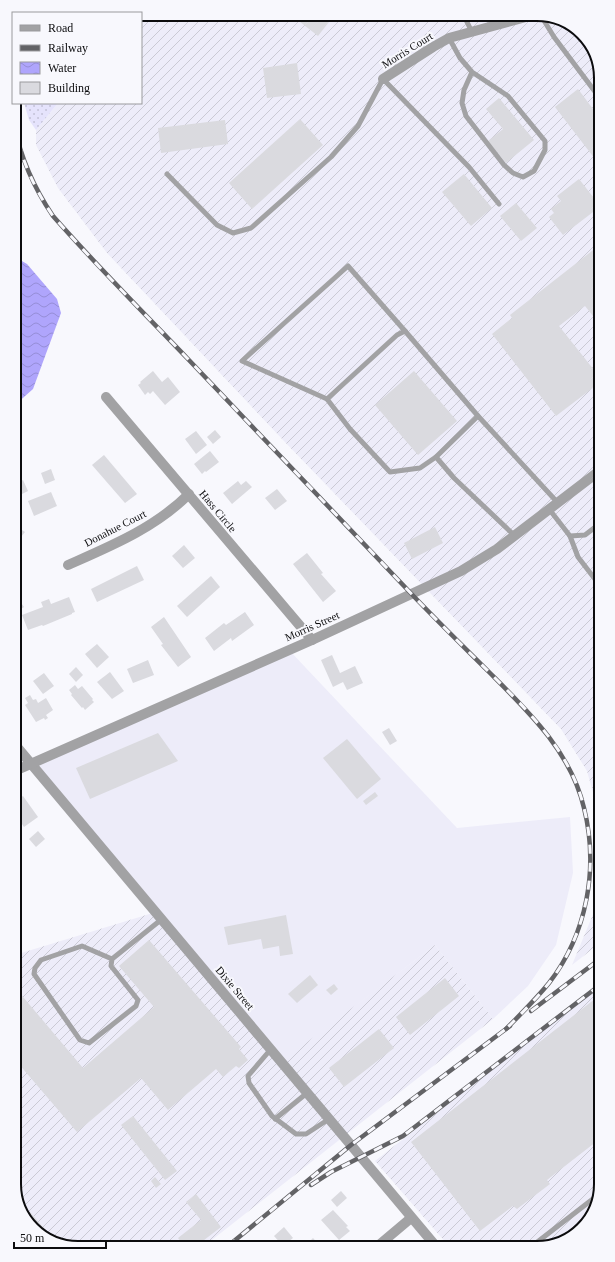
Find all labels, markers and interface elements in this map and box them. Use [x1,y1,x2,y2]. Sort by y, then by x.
legend [12,12,142,104]
text: Road [48,21,73,35]
street label: Morris Court [379,30,435,70]
text: Railway [48,41,88,55]
text: Water [48,61,76,75]
text: Building [48,81,90,95]
street label: Hass Circle [197,488,239,534]
street label: Donahue Court [82,507,148,549]
street label: Morris Street [283,609,341,643]
street label: Dixie Street [213,964,257,1012]
scale bar [14,1224,106,1250]
text: 50 m [20,1231,45,1245]

